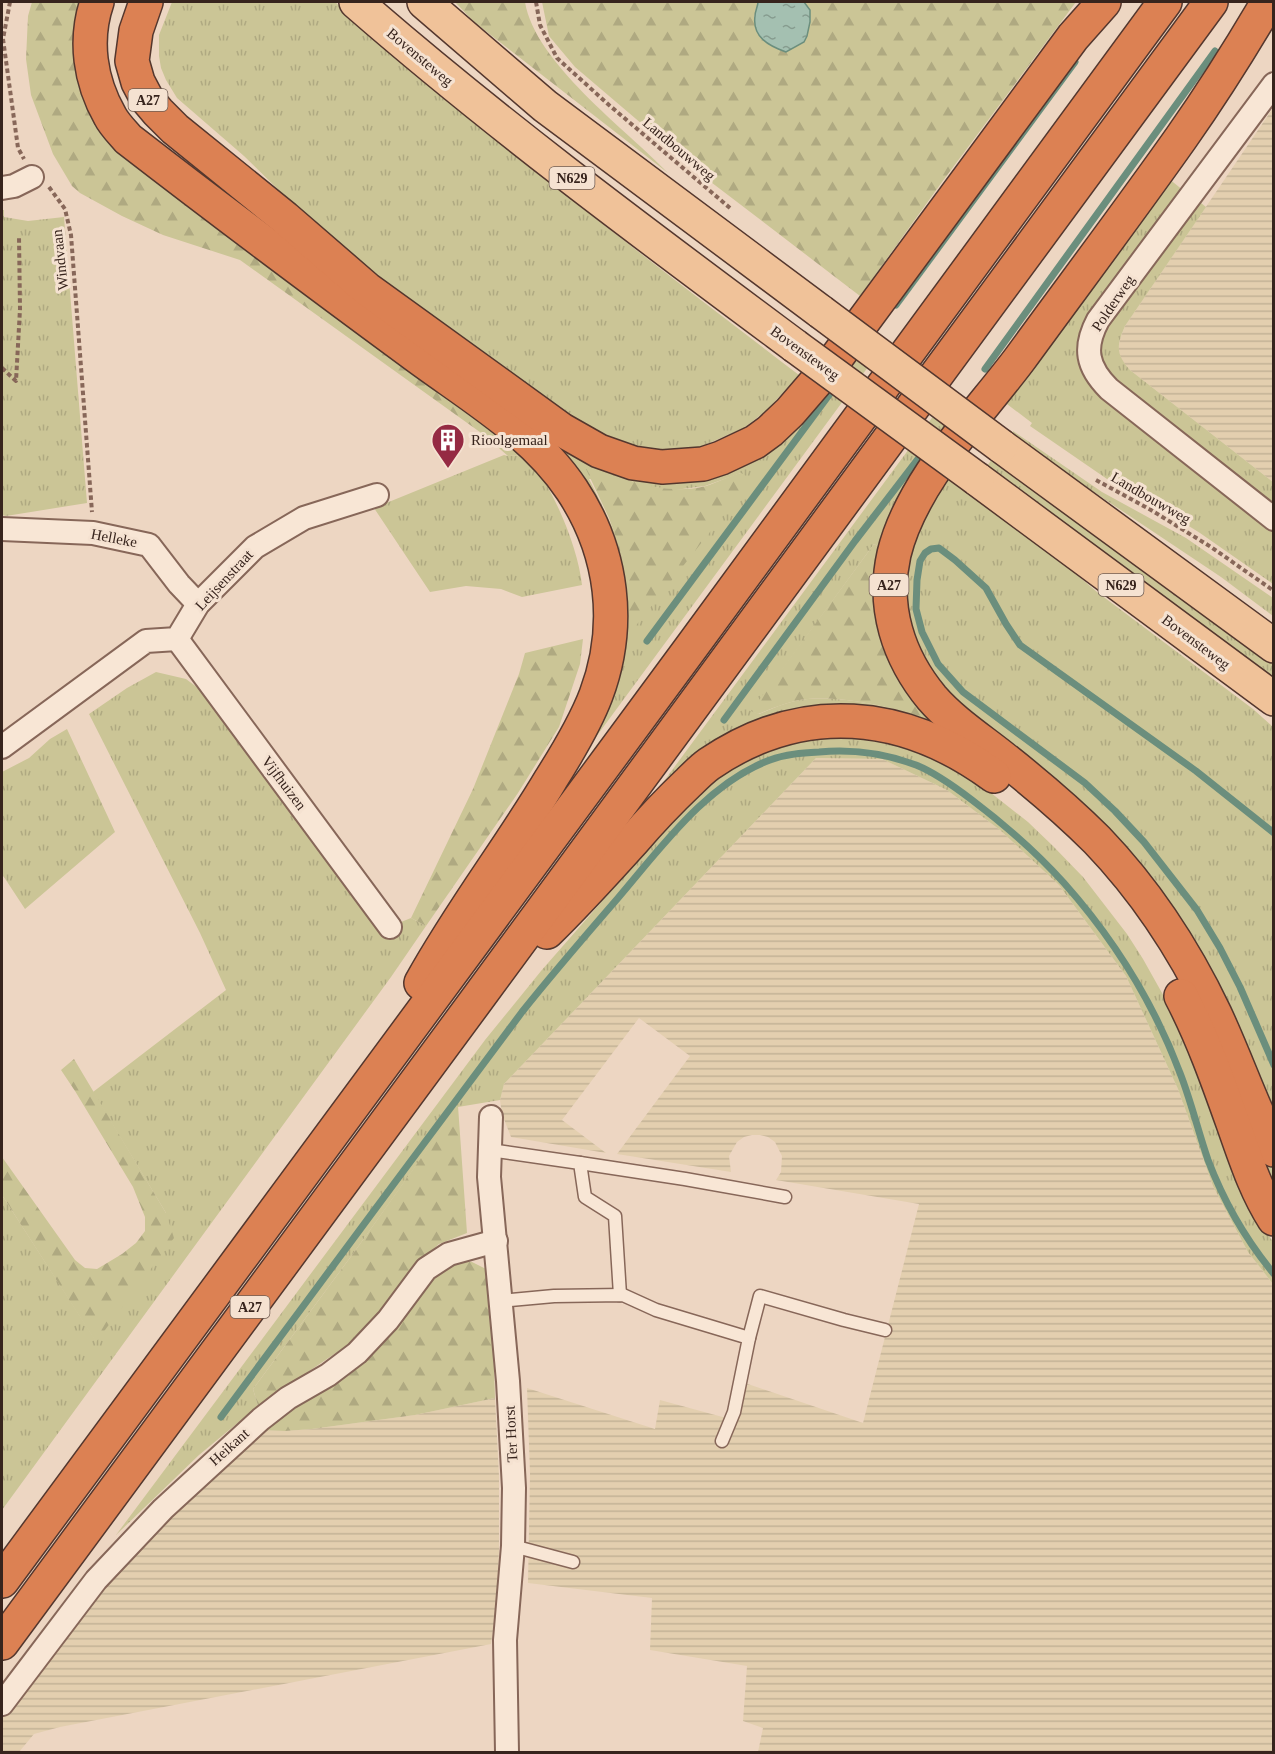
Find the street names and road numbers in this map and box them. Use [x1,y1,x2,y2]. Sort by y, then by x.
street label: Bovensteweg [384,25,456,89]
road number: A27 [128,89,168,111]
street label: Landbouwweg [640,114,719,184]
road number: N629 [550,167,594,189]
street label: Windvaan [49,228,71,291]
street label: Polderweg [1088,272,1138,334]
street label: Bovensteweg [768,323,843,384]
street label: Landbouwweg [1108,469,1194,527]
street label: Helleke [90,526,139,550]
street label: Leijsenstraat [192,546,257,613]
road number: A27 [870,574,908,596]
road number: N629 [1098,574,1144,596]
street label: Bovensteweg [1159,611,1233,673]
street label: Vijfhuizen [259,753,310,813]
road number: A27 [230,1296,270,1318]
street label: Ter Horst [501,1404,520,1463]
street label: Heikant [206,1425,253,1469]

